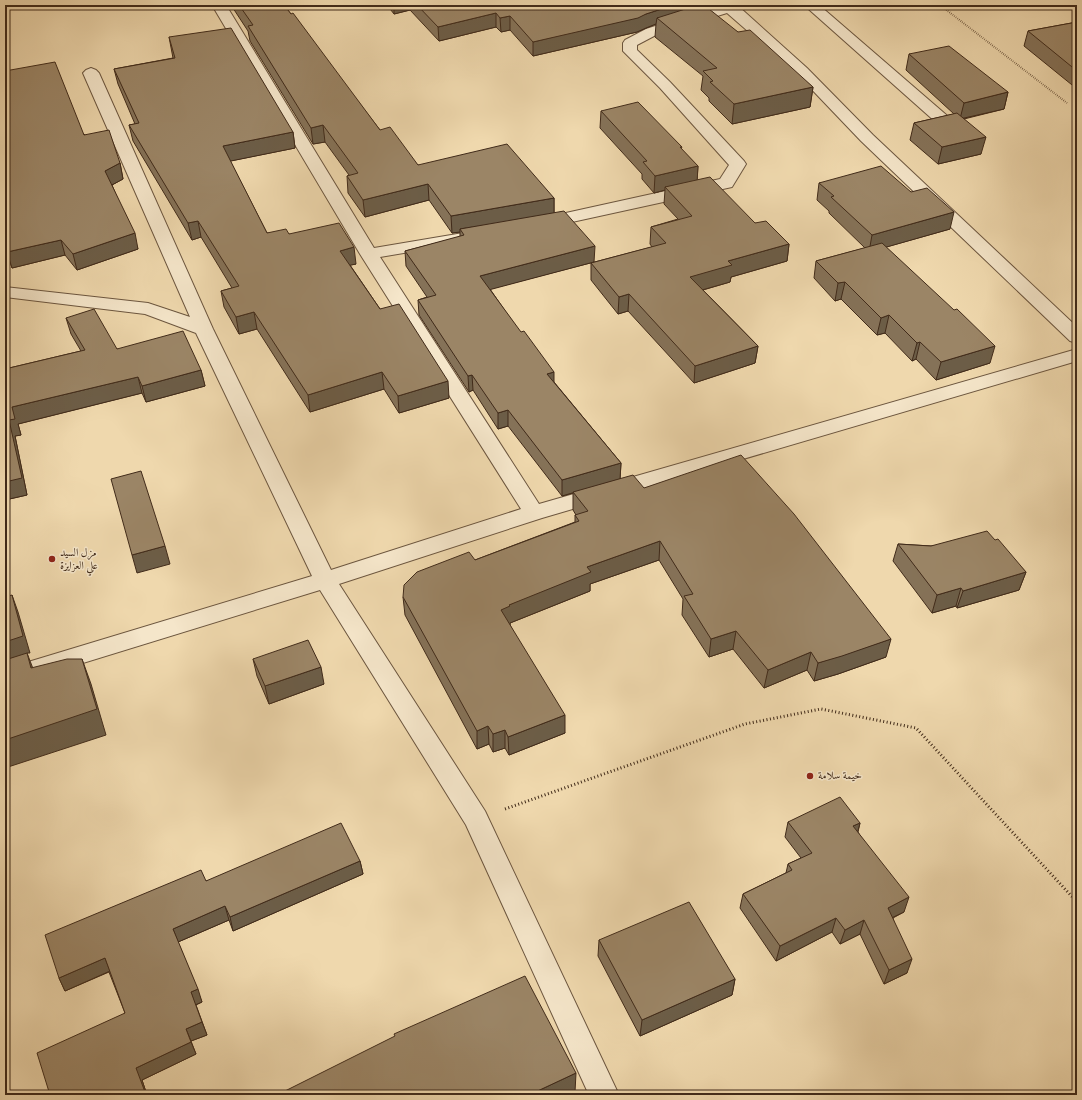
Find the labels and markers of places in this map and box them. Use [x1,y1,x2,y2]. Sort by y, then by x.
place label: مزل السيد علي العزايزة [60,546,98,576]
marker: مزل السيد علي العزايزة [47,554,57,564]
place label: خيمة سلامة [818,769,862,783]
marker: خيمة سلامة [805,771,815,781]

